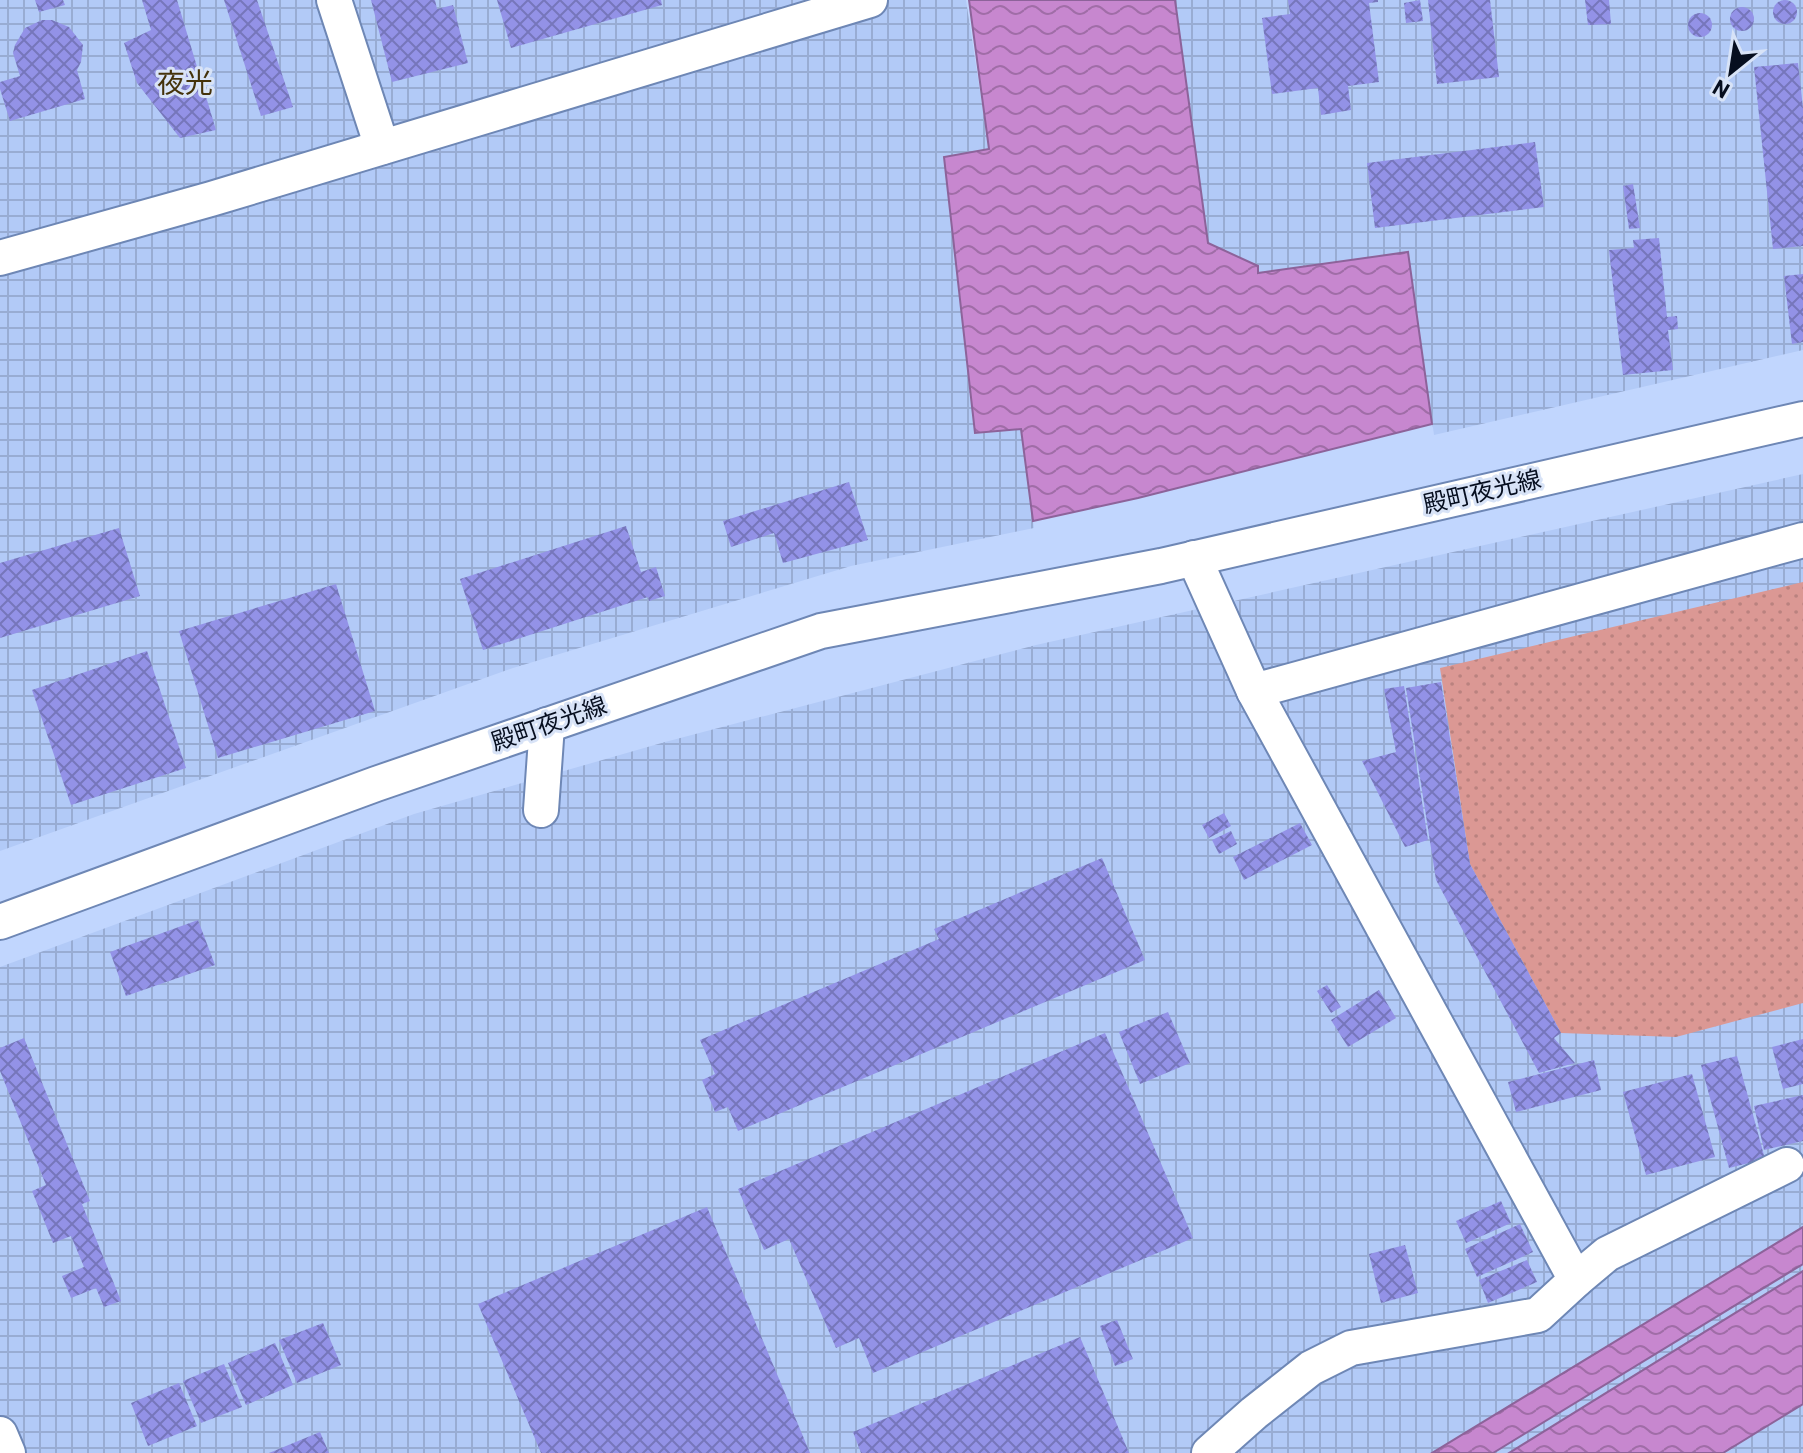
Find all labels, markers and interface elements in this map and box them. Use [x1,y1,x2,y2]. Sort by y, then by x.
north arrow [1691,32,1771,112]
district label: 夜光 [157,65,213,99]
text: N [1708,75,1733,105]
street label: 殿町夜光線 [1420,463,1543,518]
street label: 殿町夜光線 [487,689,610,756]

